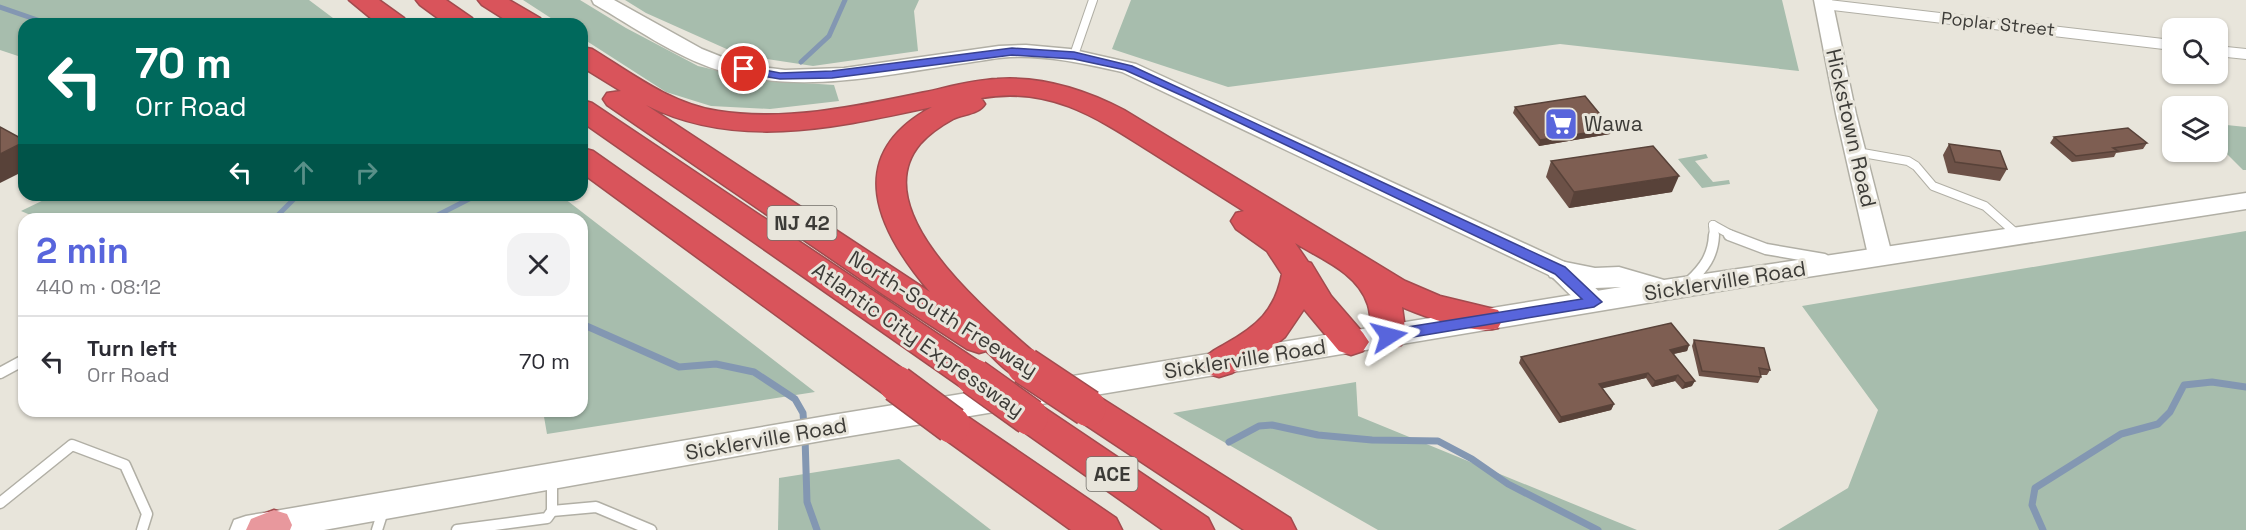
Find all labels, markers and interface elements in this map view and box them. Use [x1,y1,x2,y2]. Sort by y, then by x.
street label: Poplar Street [1940,6,2056,41]
map controls [2162,18,2228,162]
button: search [2162,18,2228,84]
text: 70 m [135,37,232,90]
icon: left [36,42,114,120]
pin [718,43,769,94]
street label: Hickstown Road [1820,46,1883,210]
icon: arrive [727,52,760,85]
text: Orr Road [135,89,247,124]
button: layers [2162,96,2228,162]
supermarket icon: Wawa [1543,106,1579,142]
place label: Wawa [1584,110,1643,137]
icon: left [224,156,257,189]
icon: ahead [287,156,320,189]
icon: right [350,156,383,189]
road number: NJ 42 [768,206,836,240]
text: 2 min [36,228,129,274]
button: close [507,233,570,296]
street label: North-South Freeway [844,244,1043,383]
street label: Sicklerville Road [1642,254,1808,307]
street label: Atlantic City Expressway [807,256,1029,423]
text: 440 m · 08:12 [36,274,161,300]
position arrow [1357,304,1421,368]
street label: Sicklerville Road [1162,332,1328,385]
text: Turn left [87,334,177,362]
icon: left [36,345,69,378]
text: 70 m [519,347,570,375]
text: Orr Road [87,362,170,388]
street label: Sicklerville Road [683,411,849,466]
road number: ACE [1086,457,1138,491]

